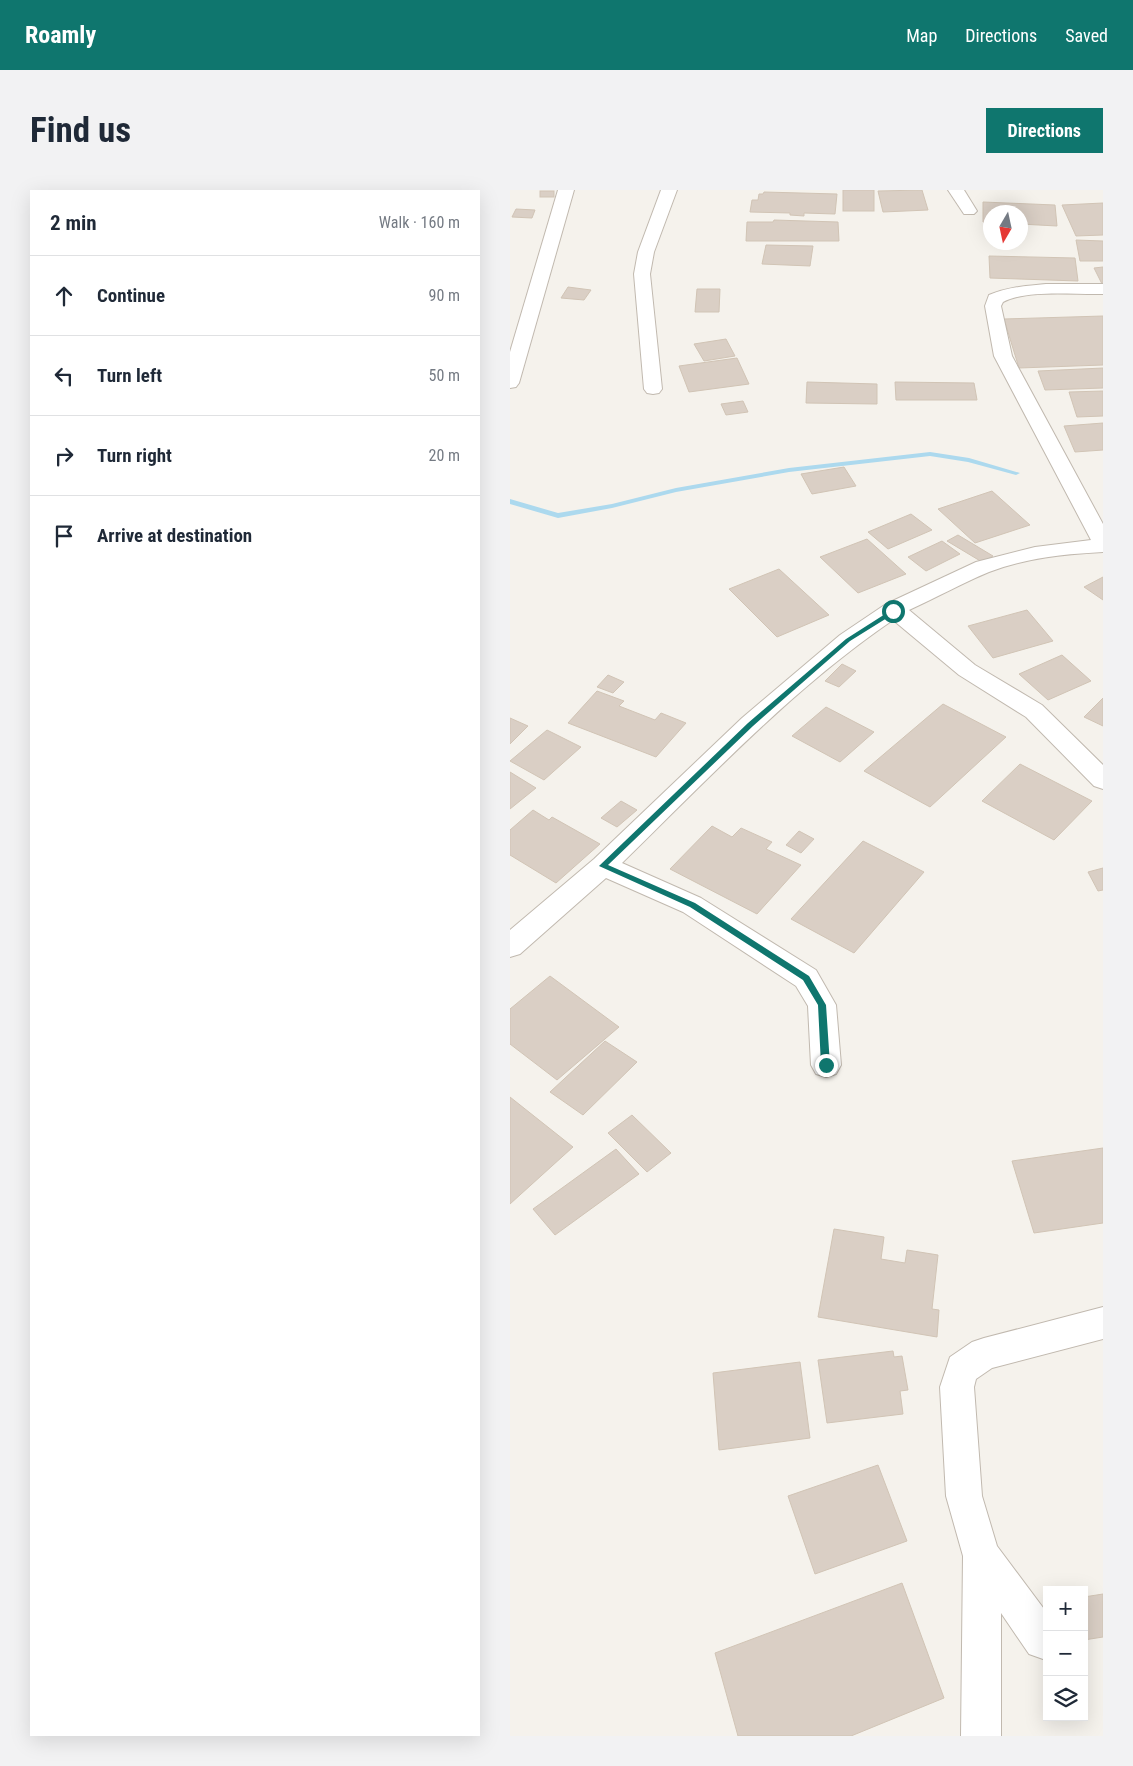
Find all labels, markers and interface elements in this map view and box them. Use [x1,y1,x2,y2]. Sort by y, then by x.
text: Roamly [25,21,96,49]
text: Map [906,25,937,46]
text: Directions [965,25,1037,46]
text: Saved [1065,25,1108,46]
button: Directions [986,108,1103,153]
text: Find us [30,110,131,151]
north arrow [983,205,1028,250]
text: 2 min [50,211,97,235]
text: Walk · 160 m [379,213,460,232]
icon: ahead [50,282,78,310]
text: Continue [97,284,165,307]
text: 90 m [428,286,460,305]
icon: left [50,362,78,390]
text: Turn left [97,364,162,387]
text: 50 m [428,366,460,385]
icon: right [50,442,78,470]
text: Turn right [97,444,172,467]
text: 20 m [428,446,460,465]
icon: arrive [50,522,78,550]
text: Arrive at destination [97,524,252,547]
route start [882,600,905,623]
route end [815,1054,838,1077]
map controls [1043,1586,1088,1721]
button: + [1043,1586,1088,1631]
button: − [1043,1631,1088,1676]
button: layers [1043,1676,1088,1721]

